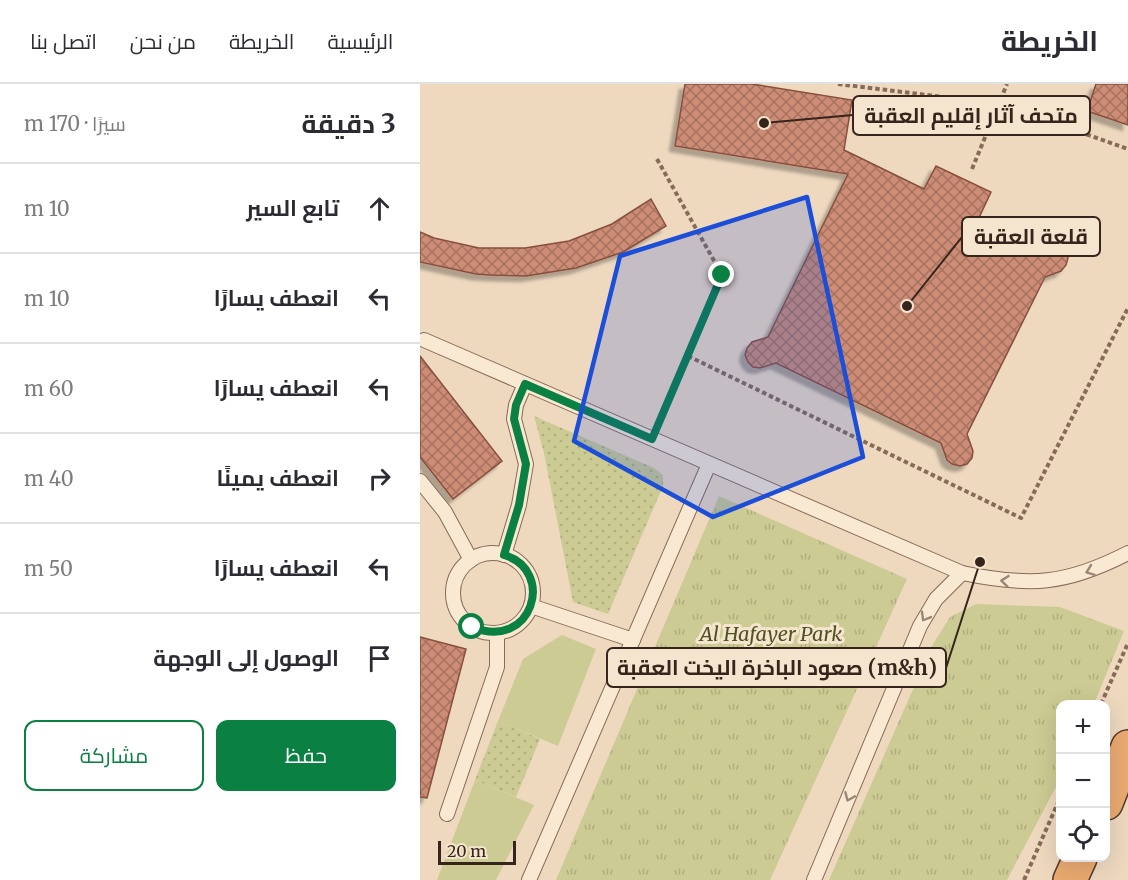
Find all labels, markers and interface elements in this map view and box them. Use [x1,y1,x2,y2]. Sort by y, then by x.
text: الخريطة [1001,23,1098,59]
text: اتصل بنا [30,28,97,55]
text: من نحن [130,28,196,55]
text: الخريطة [229,28,294,55]
text: الرئيسية [327,28,393,55]
callout: متحف آثار إقليم العقبة [853,96,1090,135]
text: متحف آثار إقليم العقبة [864,102,1078,130]
text: 3 دقيقة [301,107,396,140]
text: سيرًا · 170 m [24,111,126,136]
icon: ahead [363,192,396,225]
text: تابع السير [246,194,339,222]
text: 10 m [24,196,70,221]
callout: قلعة العقبة [962,217,1100,256]
text: قلعة العقبة [974,223,1088,250]
route end [708,261,734,287]
icon: left [363,282,396,315]
text: انعطف يسارًا [214,284,339,312]
text: 10 m [24,286,70,311]
icon: left [363,372,396,405]
text: انعطف يسارًا [214,374,339,402]
text: 60 m [24,376,74,401]
icon: right [363,462,396,495]
text: انعطف يمينًا [217,464,339,492]
text: 40 m [24,466,74,491]
icon: left [363,552,396,585]
text: انعطف يسارًا [214,554,339,582]
text: 50 m [24,556,73,581]
one-way arrow [1085,563,1096,576]
one-way arrow [1001,575,1010,588]
one-way arrow [921,611,933,622]
route start [458,613,484,639]
park label: Al Hafayer Park [698,621,842,646]
icon: arrive [363,642,396,675]
text: الوصول إلى الوجهة [153,644,339,672]
callout: صعود الباخرة اليخت العقبة (m&h) [607,648,946,687]
text: صعود الباخرة اليخت العقبة (m&h) [617,654,937,681]
map controls [1056,700,1110,862]
button: + [1056,700,1110,754]
button: مشاركة [24,720,204,791]
button: حفظ [216,720,396,791]
button: − [1056,754,1110,808]
one-way arrow [844,791,856,802]
button: locate [1056,808,1110,862]
scale bar [438,838,516,866]
text: 20 m [447,841,486,861]

